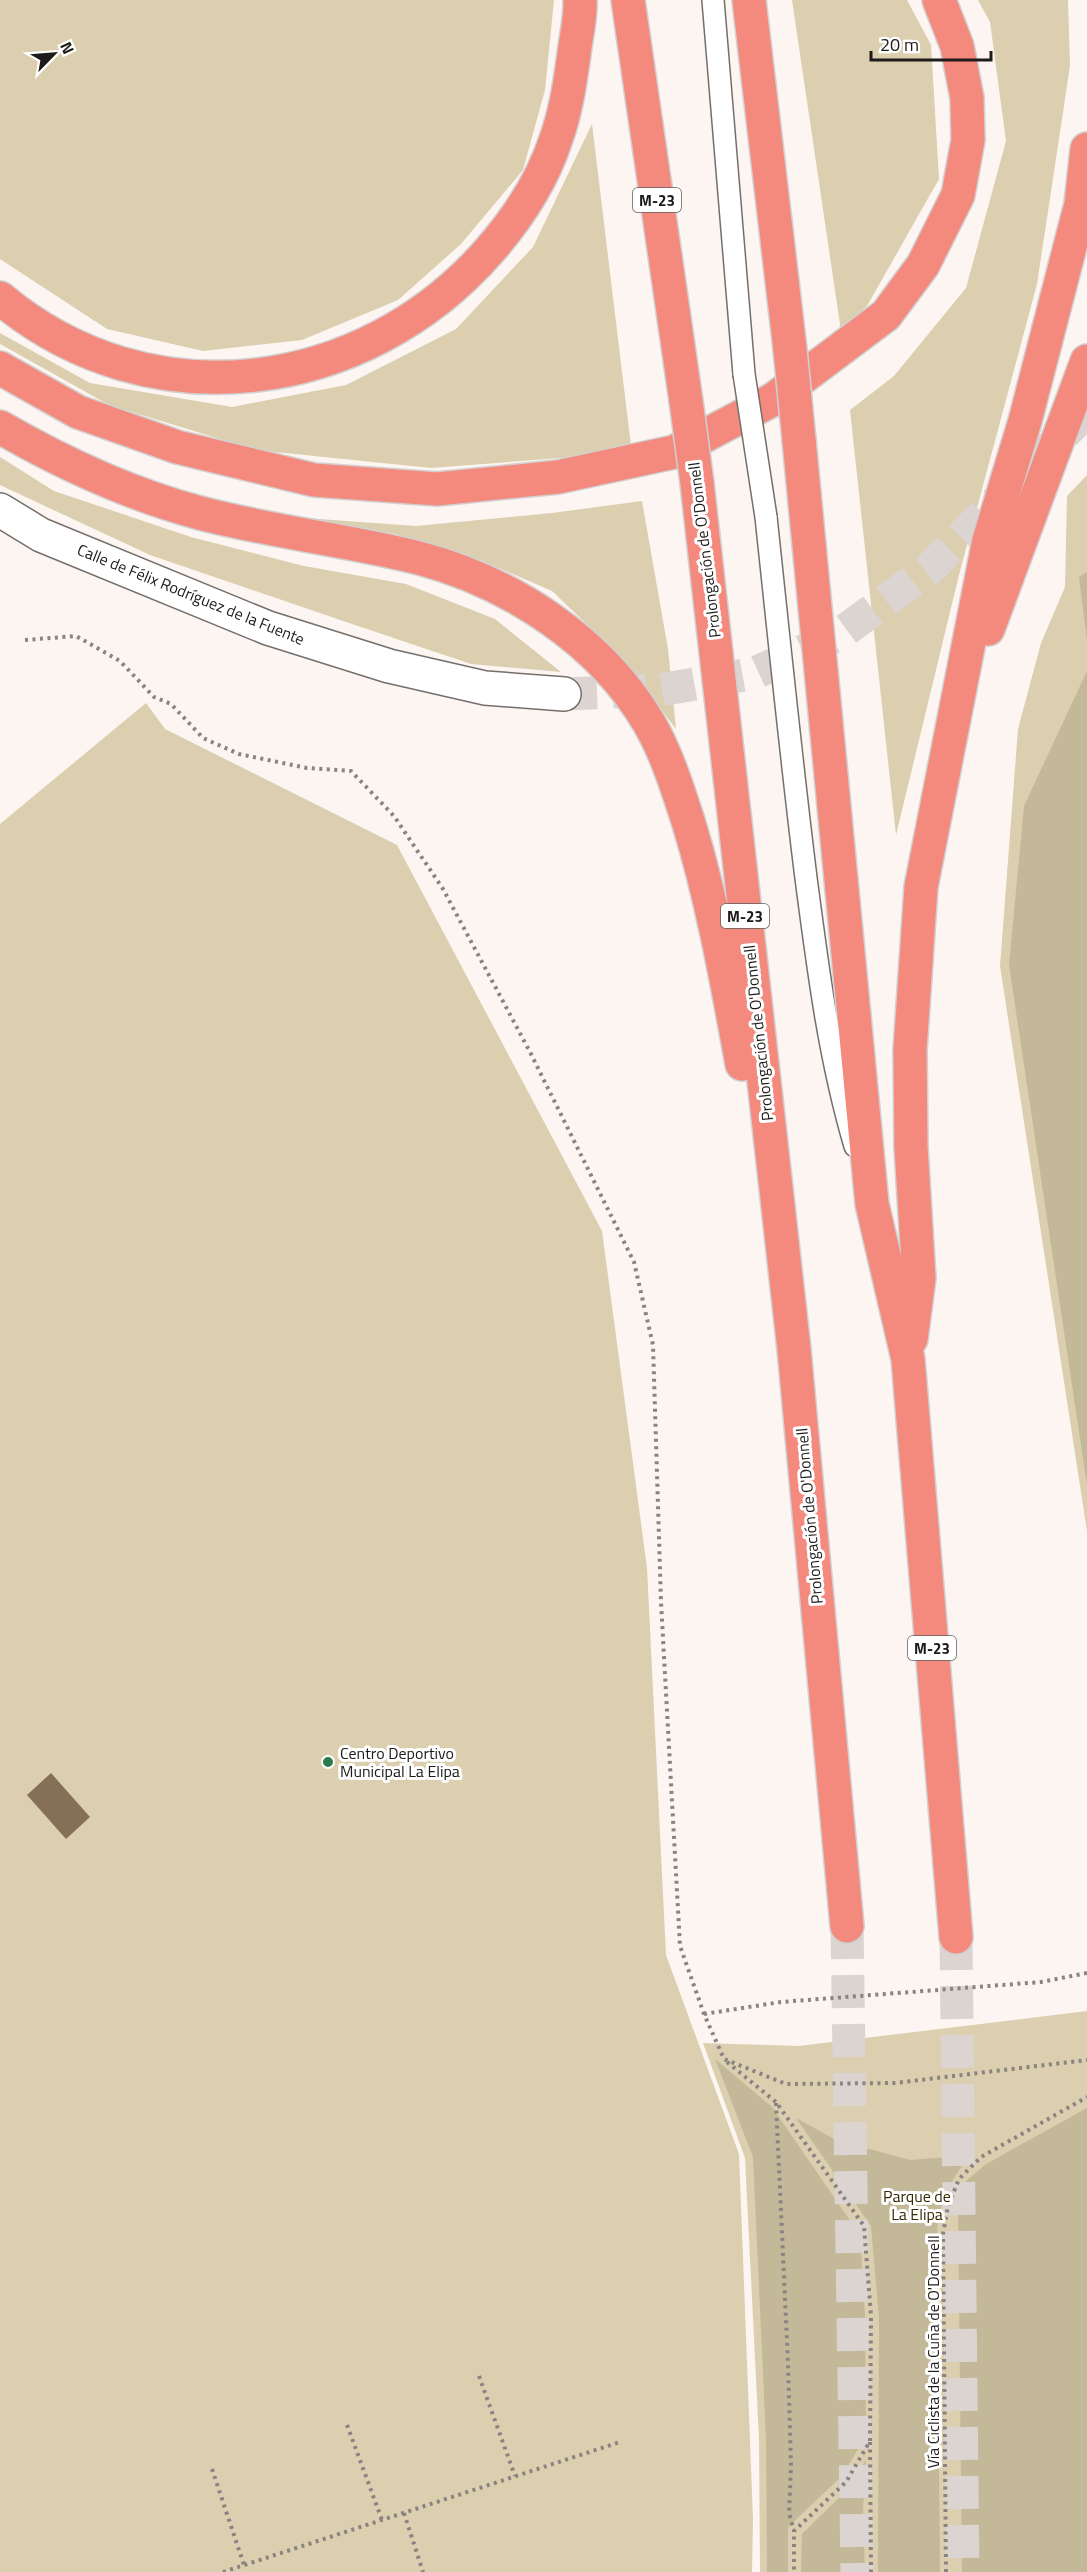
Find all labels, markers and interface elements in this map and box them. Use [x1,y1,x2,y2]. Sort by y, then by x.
north arrow [24,24,84,84]
scale bar [871,24,991,62]
text: 20 m [880,31,919,58]
text: N [54,38,81,58]
road number: M-23 [633,188,681,212]
street label: Prolongación de O'Donnell [681,461,727,639]
street label: Calle de Félix Rodríguez de la Fuente [74,537,308,651]
road number: M-23 [721,904,769,928]
street label: Prolongación de O'Donnell [737,944,779,1122]
street label: Prolongación de O'Donnell [789,1427,829,1605]
road number: M-23 [908,1636,956,1660]
place label: Centro Deportivo Municipal La Elipa [340,1741,460,1783]
marker: Centro Deportivo Municipal La Elipa [321,1755,335,1769]
park label: Parque de La Elipa [883,2184,951,2226]
street label: Vía Ciclista de la Cuña de O'Donnell [921,2235,945,2469]

